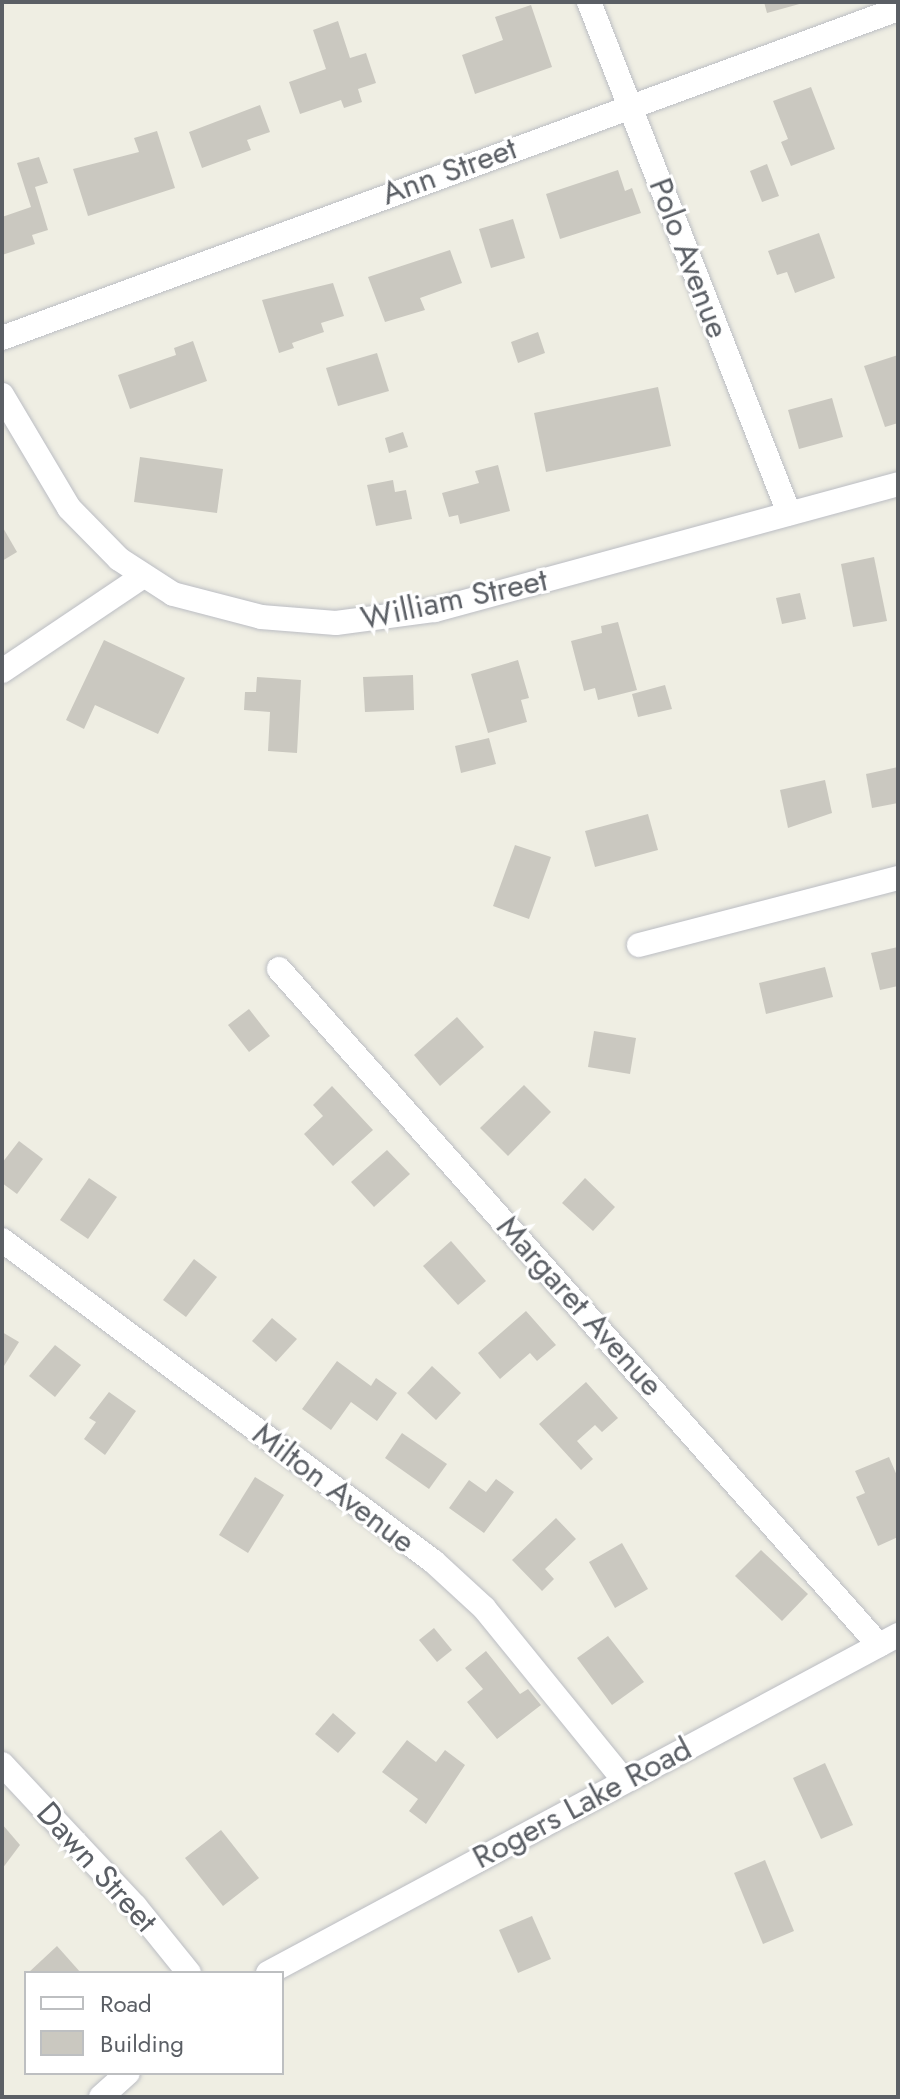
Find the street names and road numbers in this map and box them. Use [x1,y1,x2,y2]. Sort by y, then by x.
street label: Ann Street [376,129,522,213]
street label: Polo Avenue [641,173,737,343]
street label: William Street [357,561,551,637]
street label: Margaret Avenue [489,1208,671,1404]
street label: Milton Avenue [245,1415,423,1561]
street label: Rogers Lake Road [466,1729,698,1877]
street label: Dawn Street [29,1794,165,1940]

